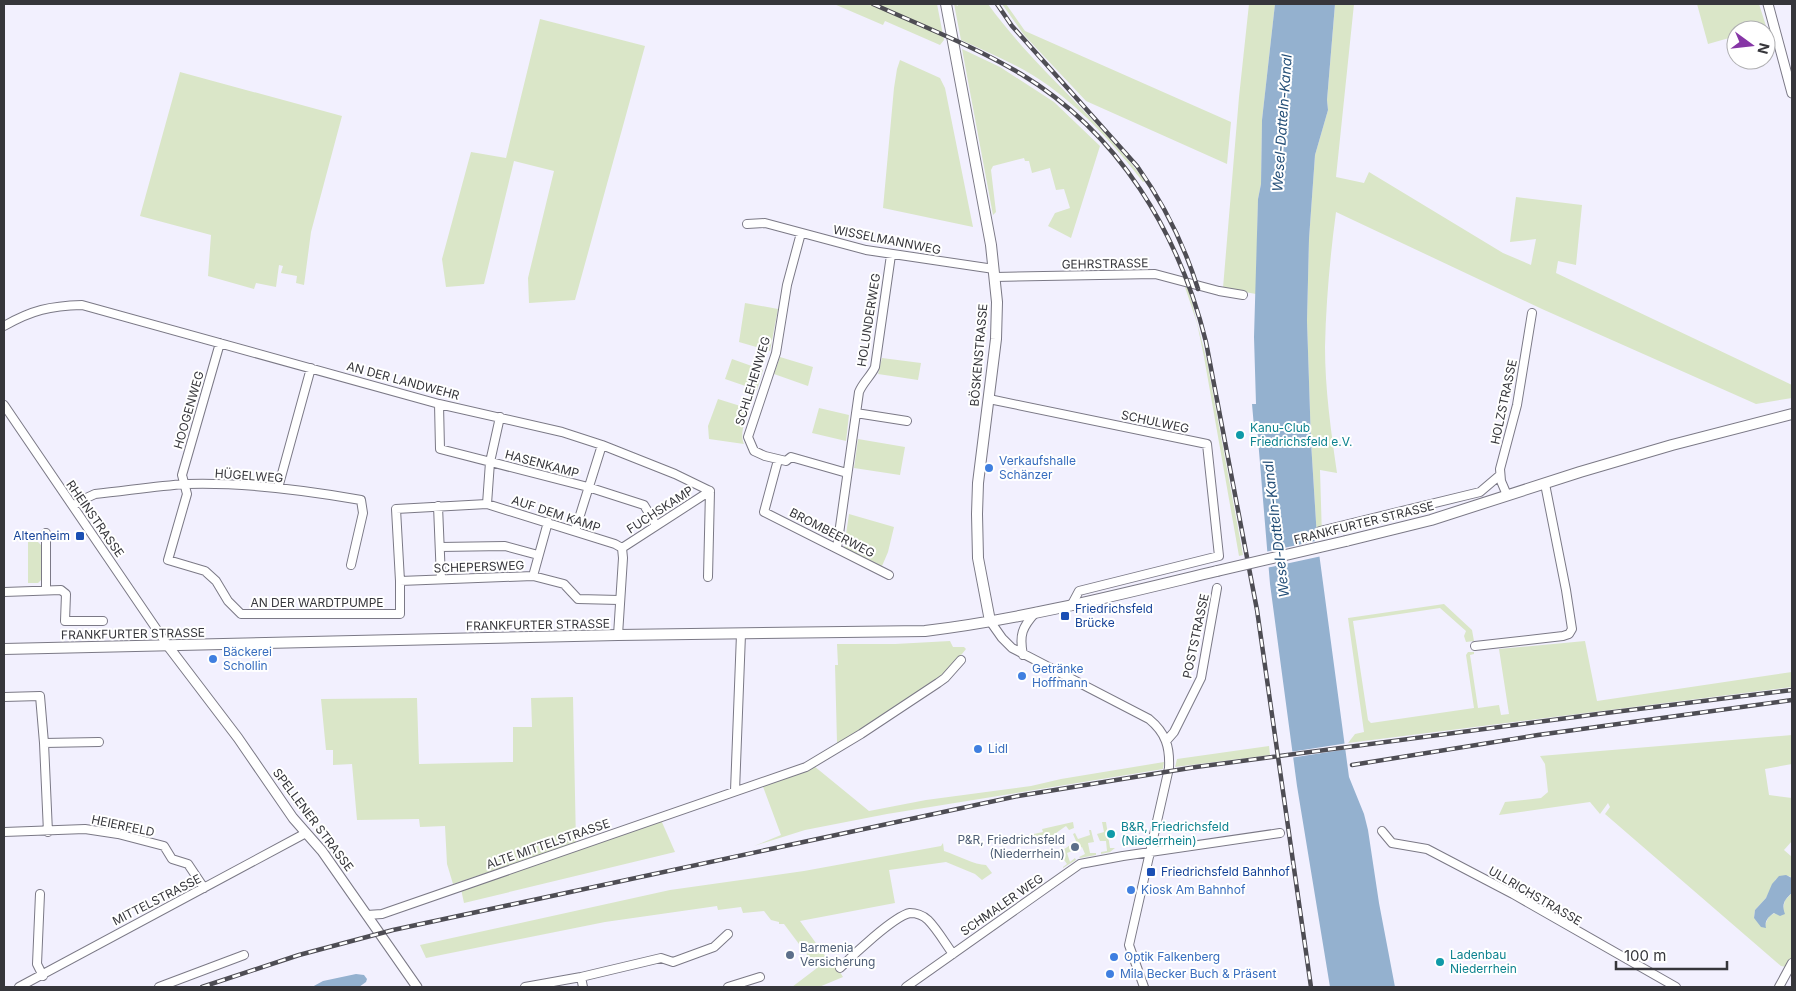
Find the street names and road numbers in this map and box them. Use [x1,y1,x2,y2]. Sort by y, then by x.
street label: WISSELMANNWEG [832,222,942,257]
street label: GEHRSTRASSE [1061,255,1149,272]
street label: HOLUNDERWEG [854,272,883,368]
street label: BÖSKENSTRASSE [967,303,990,407]
street label: SCHLEHENWEG [732,334,773,427]
street label: AN DER LANDWEHR [345,358,461,403]
street label: HOLZSTRASSE [1487,358,1520,446]
street label: HOOGENWEG [170,369,207,451]
street label: SCHULWEG [1120,407,1190,436]
street label: HASENKAMP [503,446,581,481]
street label: HÜGELWEG [214,466,284,485]
street label: RHEINSTRASSE [63,477,127,560]
street label: FUCHSKAMP [624,482,696,537]
street label: AUF DEM KAMP [510,492,603,535]
street label: FRANKFURTER STRASSE [1292,498,1436,547]
street label: BROMBEERWEG [787,505,877,560]
street label: SCHEPERSWEG [433,557,525,576]
street label: POSTSTRASSE [1179,592,1212,680]
street label: AN DER WARDTPUMPE [250,595,384,610]
street label: FRANKFURTER STRASSE [466,616,610,633]
street label: FRANKFURTER STRASSE [61,625,205,642]
street label: SPELLENER STRASSE [270,765,357,874]
street label: HEIERFELD [90,812,156,840]
street label: ALTE MITTELSTRASSE [484,815,612,872]
street label: ULLRICHSTRASSE [1486,863,1585,928]
street label: SCHMALER WEG [957,870,1046,939]
street label: MITTELSTRASSE [110,871,204,928]

